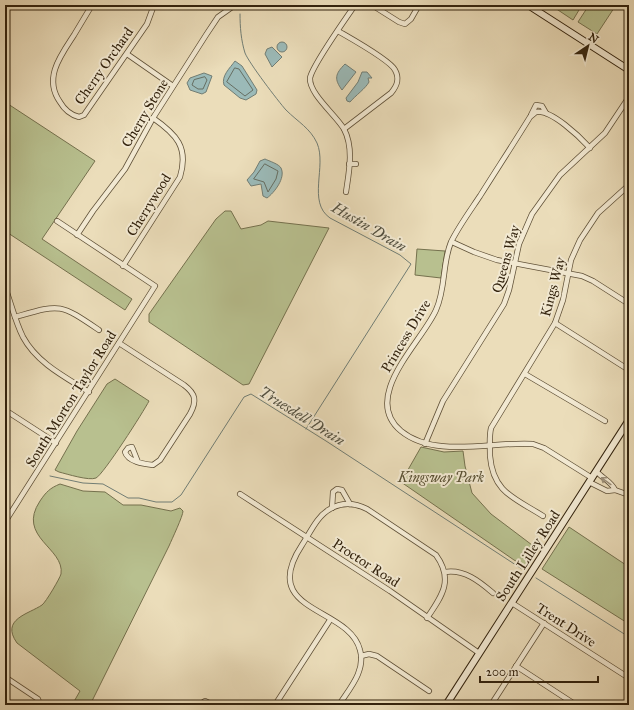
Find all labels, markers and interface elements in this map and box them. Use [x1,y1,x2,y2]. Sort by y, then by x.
street label: Cherry Orchard [71,24,137,108]
north arrow [568,26,608,66]
text: N [586,30,602,47]
street label: Cherry Stone [118,76,172,150]
street label: Cherrywood [123,171,175,239]
water label: Hustin Drain [328,198,410,256]
street label: Queens Way [488,223,524,295]
street label: Kings Way [537,255,569,319]
street label: Princess Drive [378,296,434,376]
street label: South Morton Taylor Road [22,328,120,470]
water label: Truesdell Drain [256,383,348,450]
park label: Kingsway Park [397,469,485,486]
one-way arrow [601,477,612,485]
street label: South Lilley Road [492,507,564,605]
street label: Proctor Road [329,535,403,591]
street label: Trent Drive [533,599,599,651]
scale bar [480,658,598,684]
text: 200 m [486,665,519,679]

